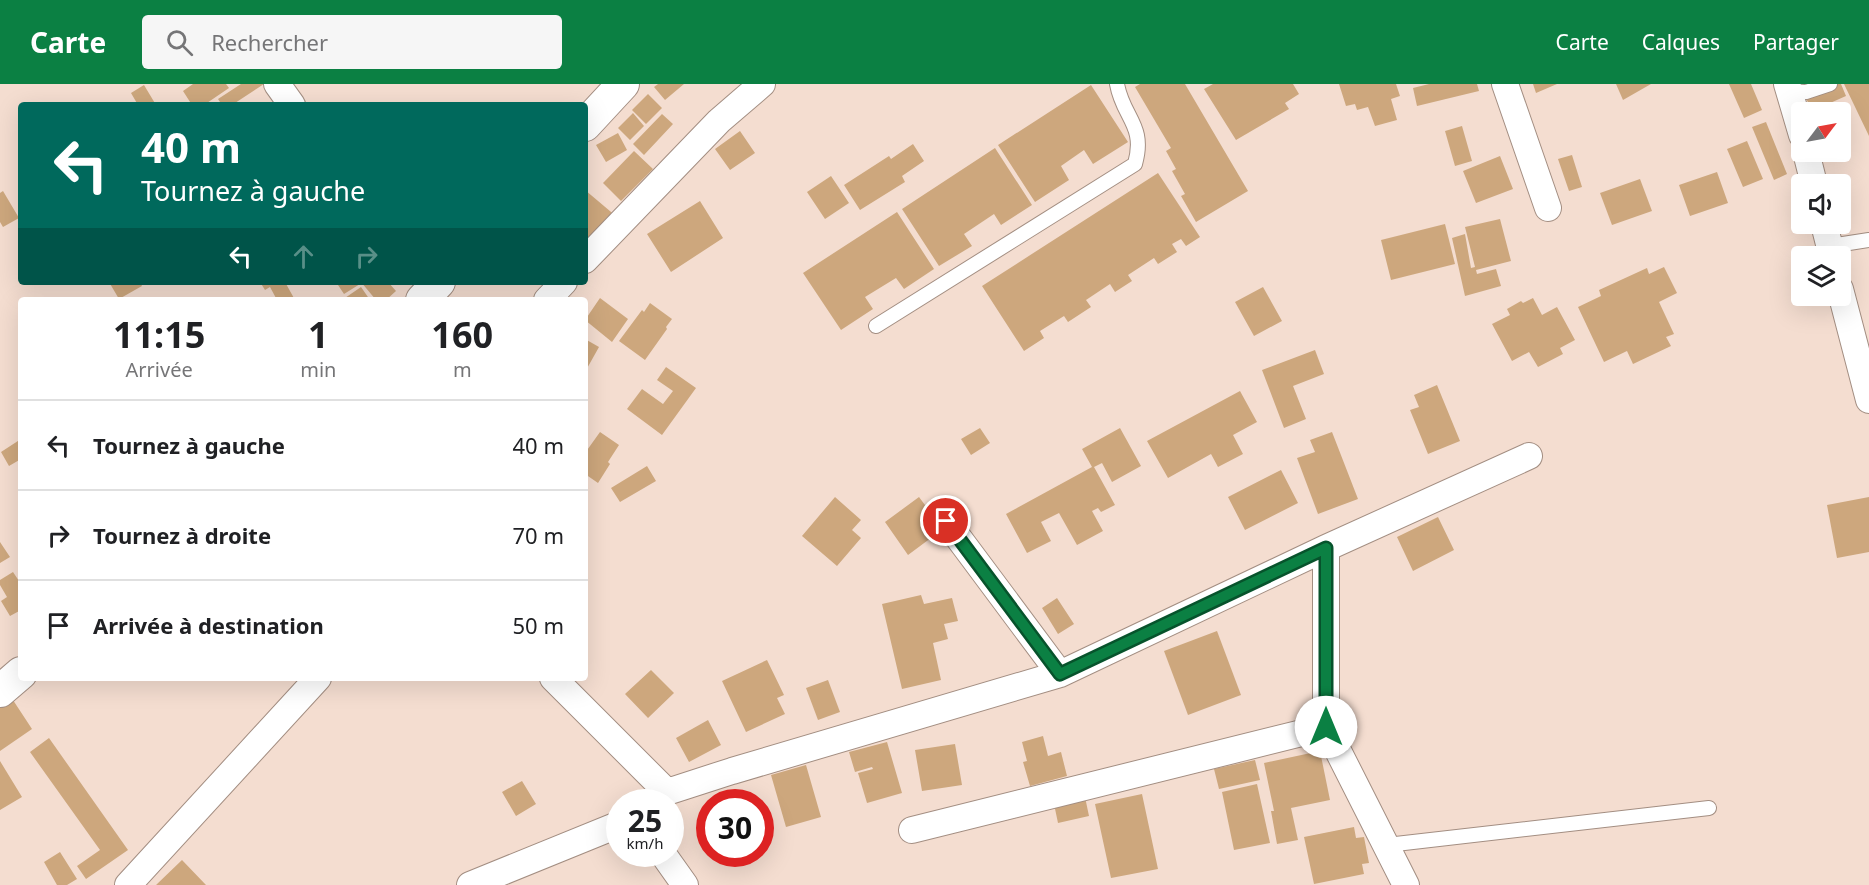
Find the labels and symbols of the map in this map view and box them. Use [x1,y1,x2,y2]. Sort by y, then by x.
north arrow [1791,102,1851,162]
pin [920,495,971,546]
position arrow [1294,695,1358,759]
speed limit sign: 30 [696,789,774,867]

